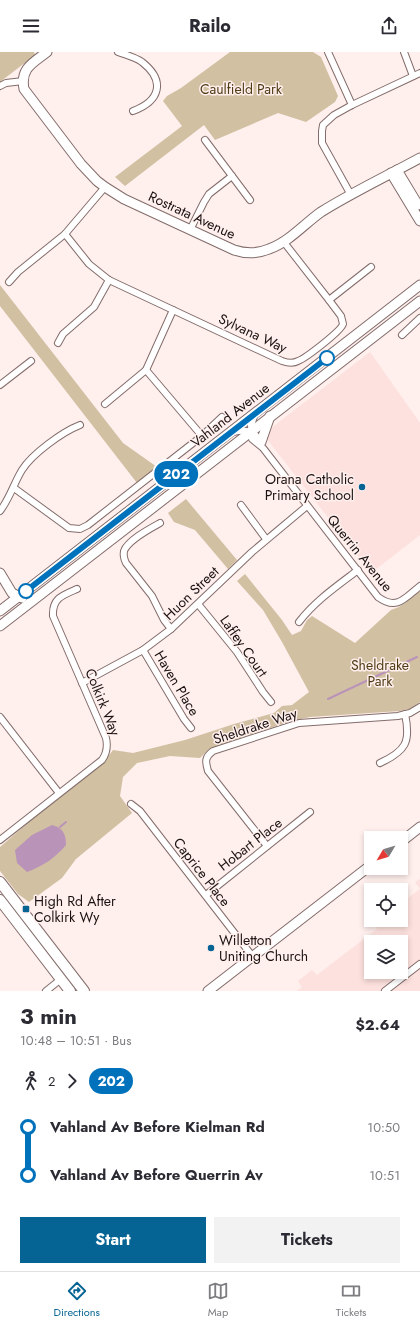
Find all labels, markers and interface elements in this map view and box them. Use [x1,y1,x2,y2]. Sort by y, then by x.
text: Railo [189,13,231,39]
icon: menu [20,15,42,37]
icon: share [378,15,400,37]
park label: Caulfield Park [200,79,283,99]
street label: Rostrata Avenue [145,186,239,244]
street label: Sylvana Way [215,308,291,358]
unlabelled marker [319,350,335,366]
street label: Vahland Avenue [186,378,274,452]
line badge: 202 [153,461,199,487]
text: 202 [162,464,190,484]
place label: Orana Catholic Primary School [265,469,354,505]
marker: Orana Catholic Primary School [357,482,367,492]
street label: Querrin Avenue [323,510,397,596]
street label: Huon Street [159,561,224,624]
unlabelled marker [18,583,34,599]
street label: Laffey Court [215,611,273,681]
street label: Haven Place [150,647,204,719]
park label: Sheldrake Park [351,655,409,691]
street label: Colkirk Way [80,665,126,739]
street label: Sheldrake Way [210,703,301,749]
street label: Hobart Place [214,813,286,875]
north arrow [364,831,408,875]
map controls [364,831,408,979]
street label: Caprice Place [169,833,235,911]
button: locate [364,883,408,927]
place label: High Rd After Colkirk Wy [34,891,116,927]
marker: High Rd After Colkirk Wy [21,904,31,914]
place label: Willetton Uniting Church [219,930,308,966]
button: layers [364,935,408,979]
marker: Willetton Uniting Church [206,943,216,953]
text: 3 min [20,1000,77,1032]
text: $2.64 [355,1014,400,1036]
text: 10:48 – 10:51 · Bus [20,1031,131,1050]
icon: walk [20,1070,42,1092]
icon: forward [61,1070,83,1092]
text: 202 [97,1071,125,1091]
text: 2 [48,1072,55,1091]
text: Vahland Av Before Kielman Rd [50,1116,265,1138]
text: 10:50 [367,1118,400,1137]
text: Vahland Av Before Querrin Av [50,1164,263,1186]
text: 10:51 [369,1166,400,1185]
button: Start [20,1217,206,1263]
button: Tickets [214,1217,400,1263]
tab: Directions [53,1280,100,1320]
tab: Map [207,1280,229,1320]
tab: Tickets [336,1280,367,1320]

